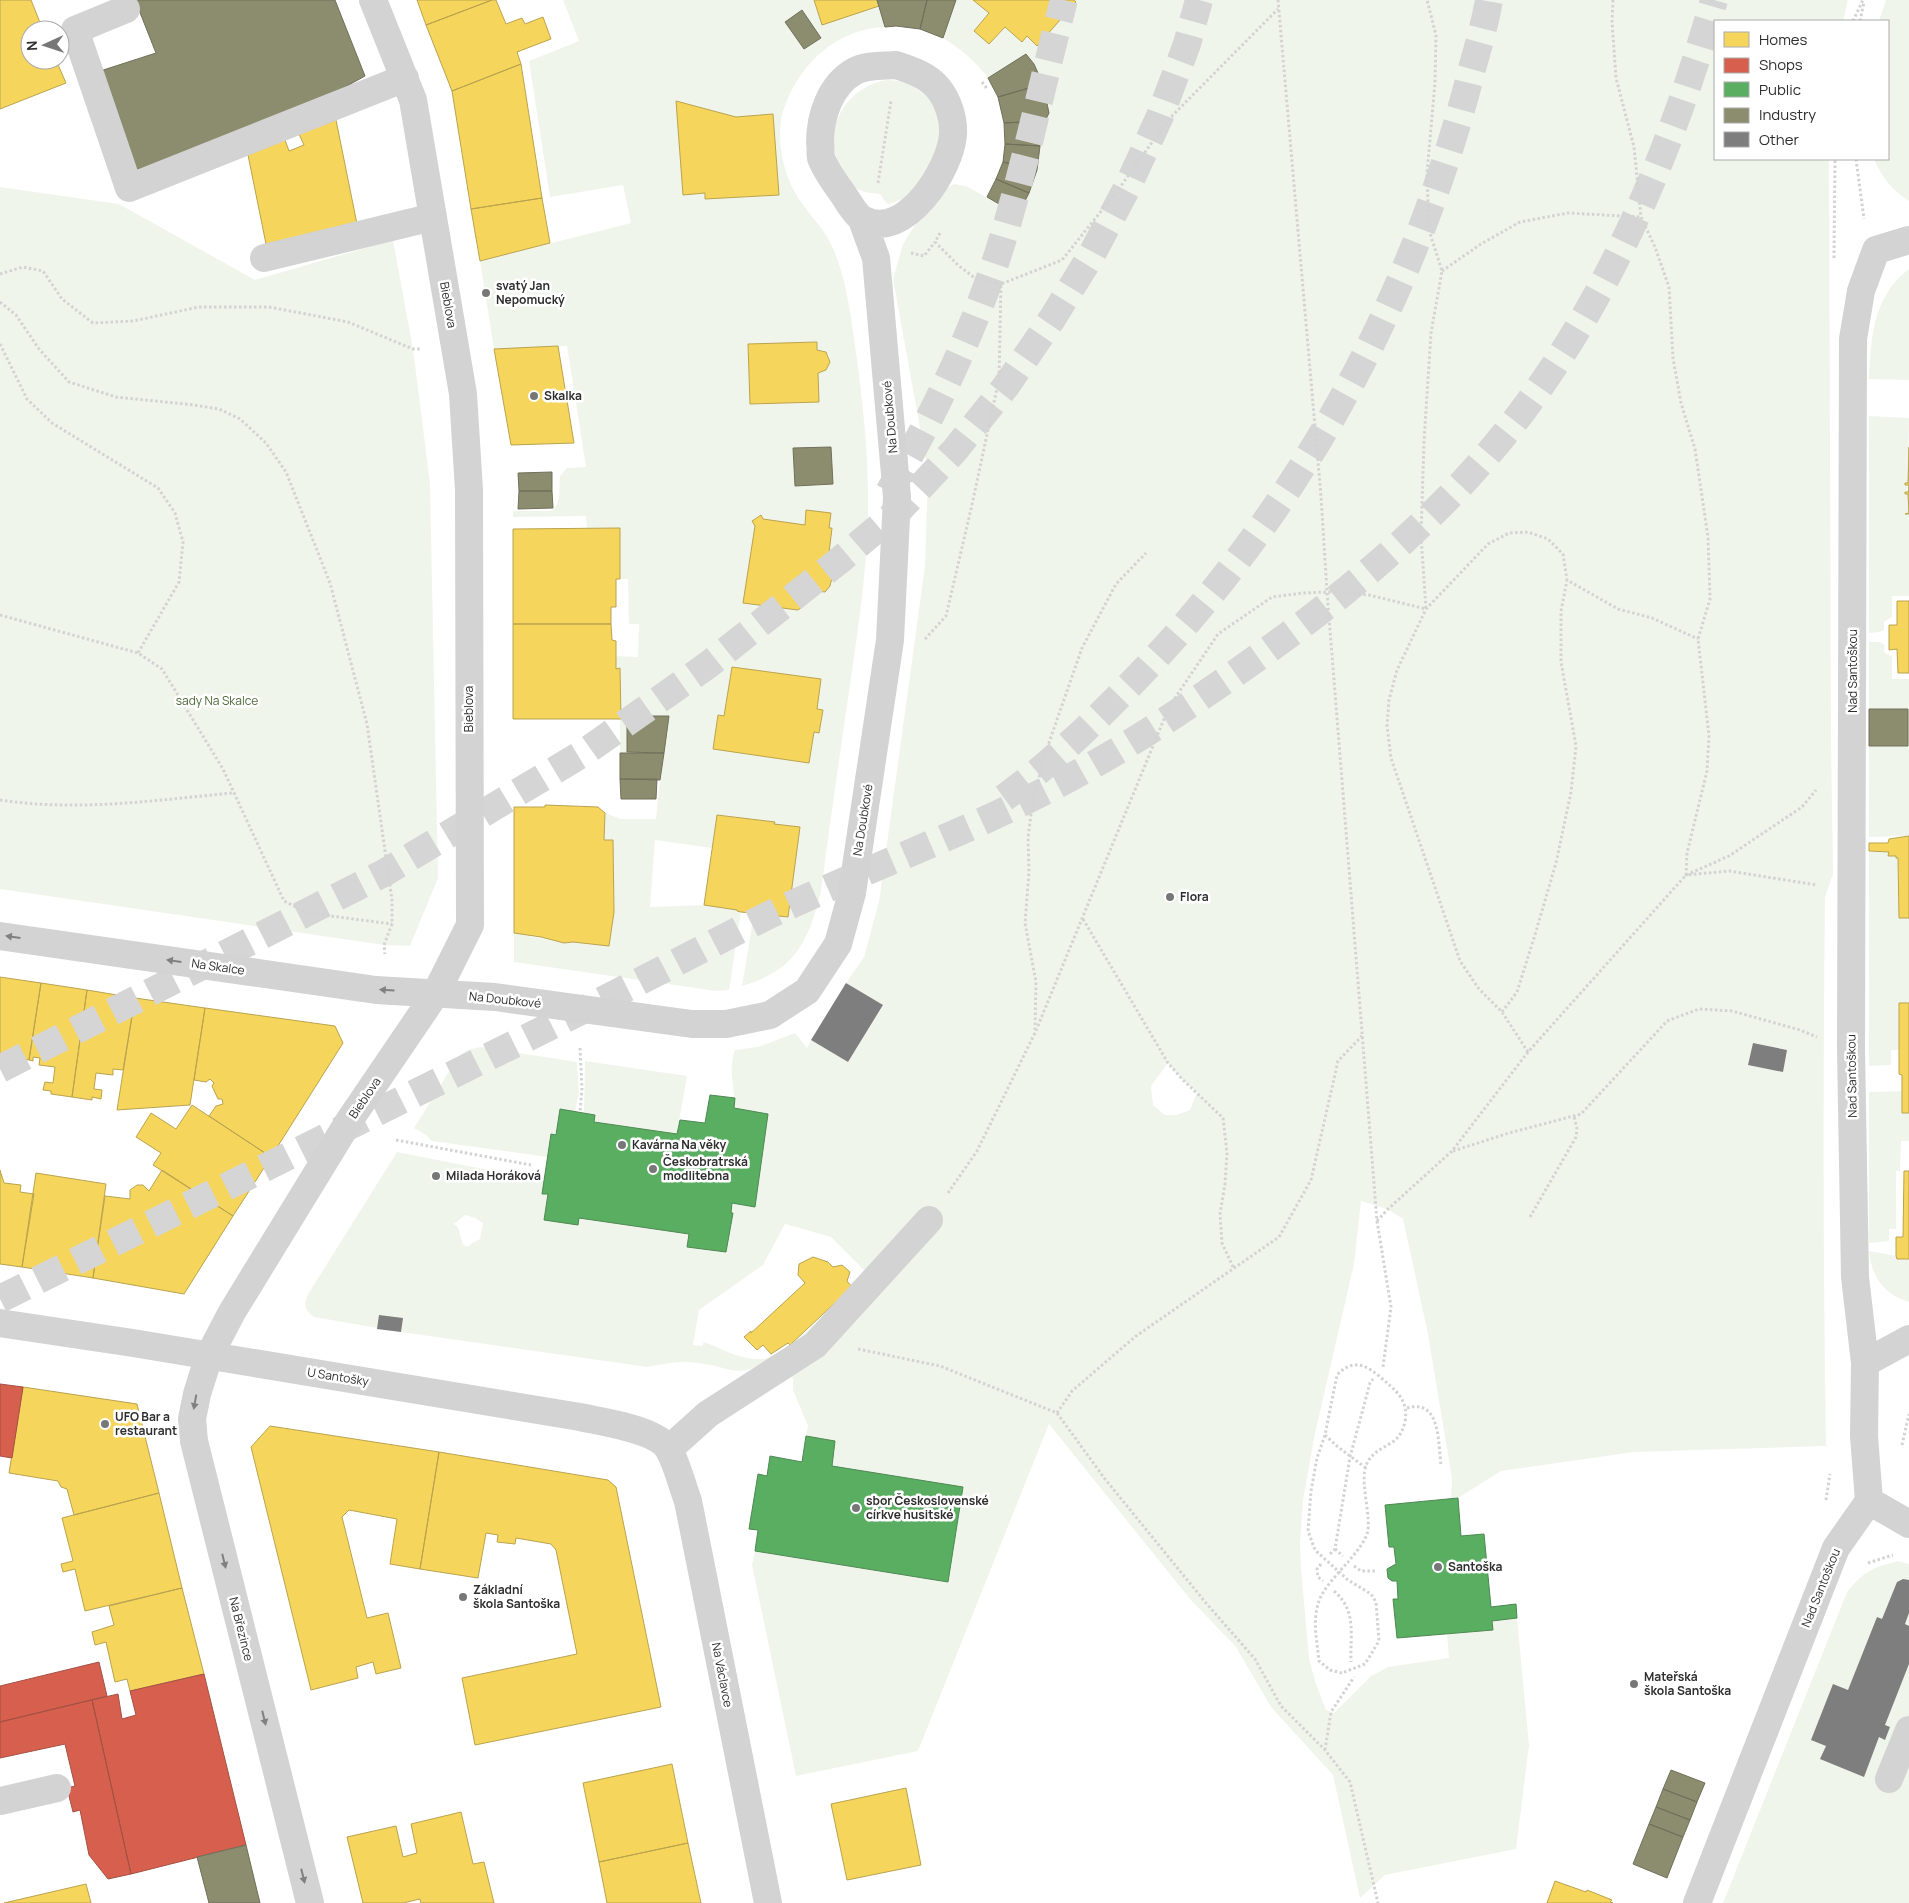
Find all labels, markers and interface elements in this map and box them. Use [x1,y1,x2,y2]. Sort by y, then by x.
north arrow [20,20,70,70]
legend [1714,20,1889,160]
text: Homes [1759,29,1808,50]
text: N [22,40,41,51]
text: Shops [1759,54,1803,75]
text: Public [1759,79,1801,100]
text: Industry [1759,104,1816,125]
text: Other [1759,129,1800,150]
place label: svatý Jan Nepomucký [496,277,565,308]
street label: Bieblova [436,281,461,329]
marker: svatý Jan Nepomucký [480,287,492,299]
street label: Na Doubkové [878,380,901,454]
place label: Skalka [544,387,582,404]
marker: Skalka [528,390,540,402]
street label: Nad Santoškou [1844,629,1861,713]
street label: Bieblova [460,686,477,732]
park label: sady Na Skalce [176,692,258,709]
street label: Na Doubkové [848,783,877,857]
place label: Flora [1180,888,1209,905]
marker: Flora [1164,891,1176,903]
one-way arrow [5,933,21,941]
street label: Na Skalce [190,954,246,979]
one-way arrow [166,956,182,964]
one-way arrow [379,986,395,994]
street label: Na Doubkové [468,987,542,1012]
street label: Nad Santoškou [1842,1034,1861,1118]
street label: Bieblova [345,1074,385,1122]
place label: Kavárna Na věky [632,1136,726,1153]
marker: Kavárna Na věky [616,1139,628,1151]
place label: Českobratrská modlitebna [663,1153,748,1184]
marker: Českobratrská modlitebna [647,1163,659,1175]
place label: Milada Horáková [446,1167,541,1184]
marker: Milada Horáková [430,1170,442,1182]
street label: U Santošky [306,1363,371,1390]
one-way arrow [191,1395,199,1411]
place label: UFO Bar a restaurant [115,1408,177,1439]
marker: UFO Bar a restaurant [99,1418,111,1430]
place label: sbor Československé církve husitské [866,1492,989,1523]
marker: sbor Československé církve husitské [850,1502,862,1514]
street label: Nad Santoškou [1797,1546,1844,1630]
one-way arrow [220,1553,228,1568]
place label: Santoška [1448,1558,1502,1575]
marker: Santoška [1432,1561,1444,1573]
place label: Základní škola Santoška [473,1581,560,1612]
marker: Základní škola Santoška [457,1591,469,1603]
street label: Na Březince [225,1595,258,1663]
street label: Na Václavce [708,1641,737,1709]
place label: Mateřská škola Santoška [1644,1668,1731,1699]
marker: Mateřská škola Santoška [1628,1678,1640,1690]
one-way arrow [260,1711,268,1726]
one-way arrow [300,1868,308,1883]

